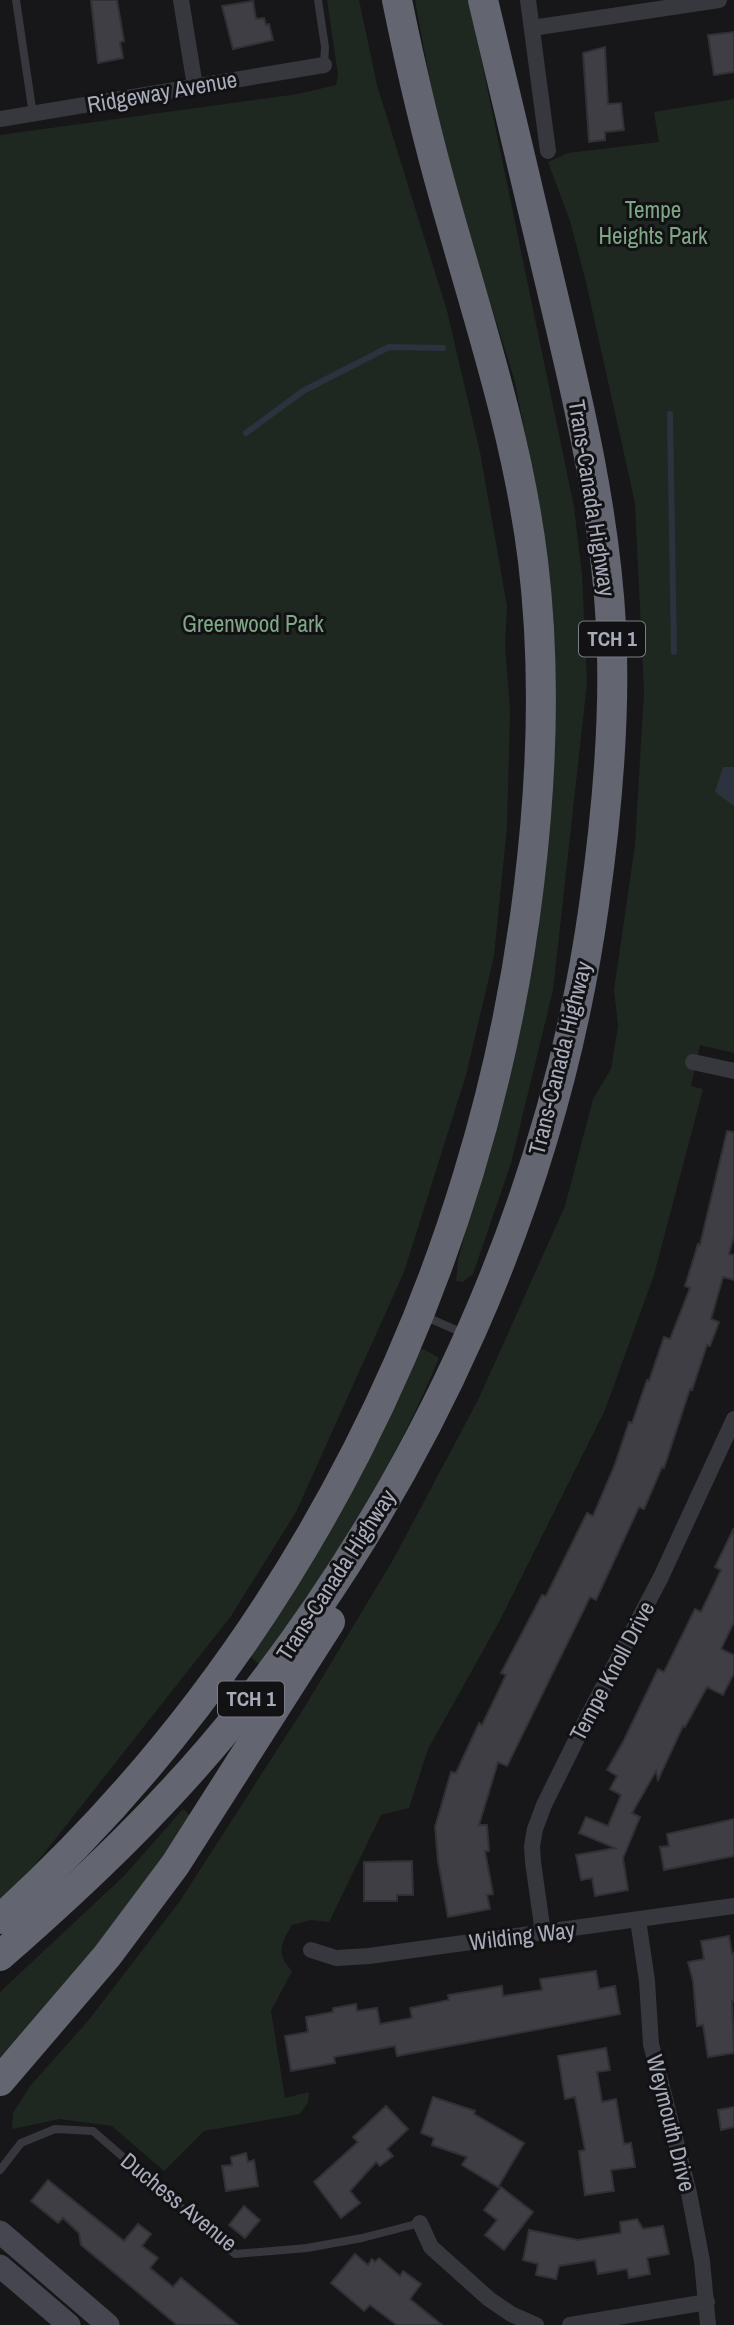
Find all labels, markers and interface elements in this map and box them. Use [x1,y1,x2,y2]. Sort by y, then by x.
street label: Ridgeway Avenue [85,63,239,120]
park label: Tempe Heights Park [598,194,708,251]
street label: Trans-Canada Highway [562,397,623,599]
park label: Greenwood Park [182,608,324,639]
road number: TCH 1 [579,622,645,656]
street label: Trans-Canada Highway [520,957,599,1158]
street label: Trans-Canada Highway [269,1483,403,1666]
street label: Tempe Knoll Drive [562,1595,661,1746]
road number: TCH 1 [218,1682,284,1716]
street label: Wilding Way [467,1914,577,1957]
street label: Weymouth Drive [639,2051,703,2195]
street label: Duchess Avenue [115,2145,244,2258]

